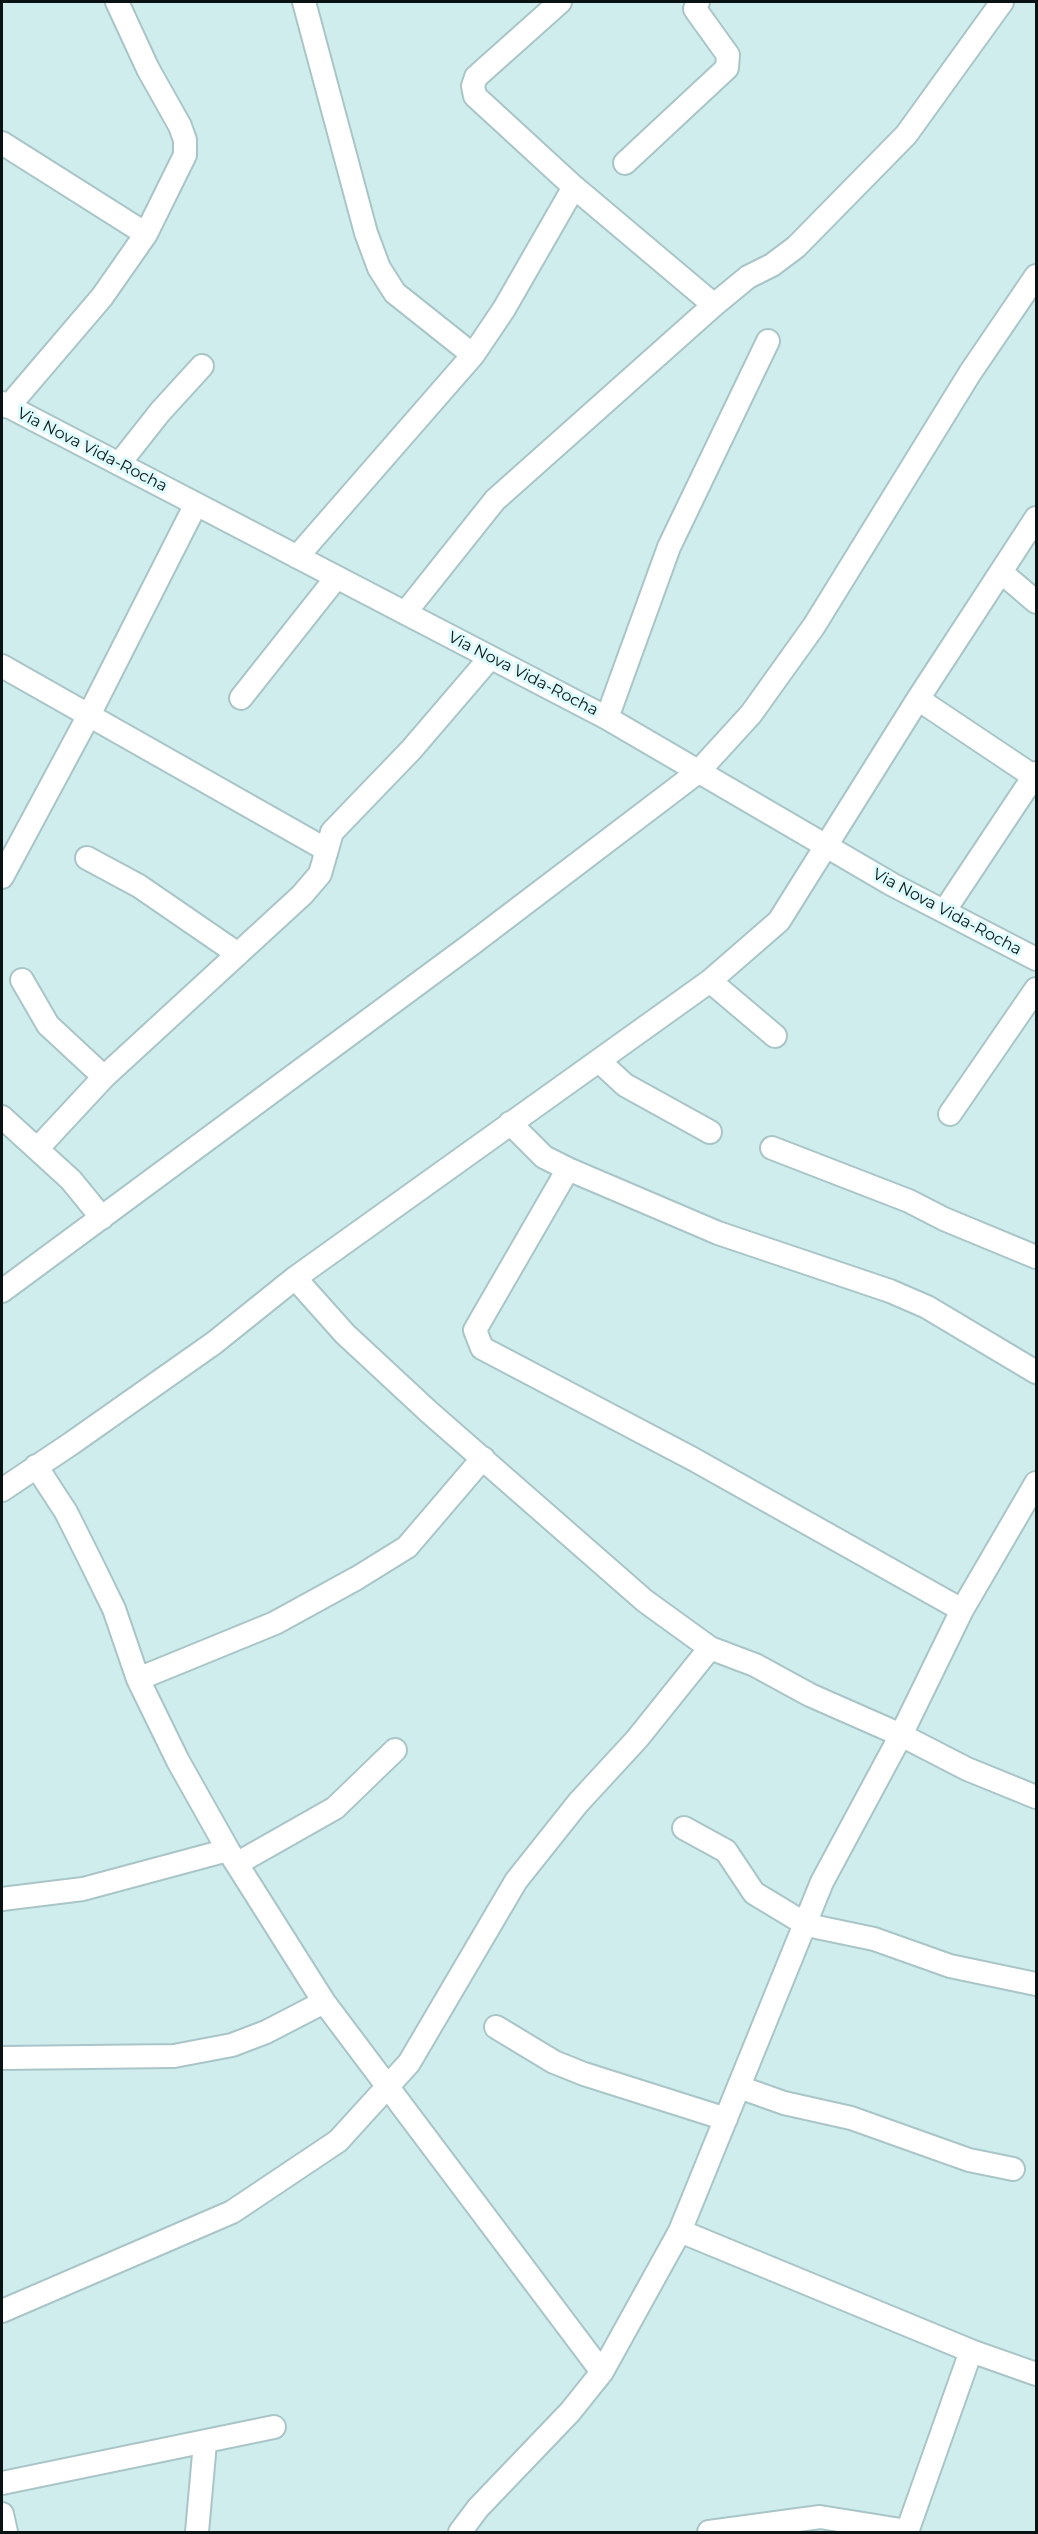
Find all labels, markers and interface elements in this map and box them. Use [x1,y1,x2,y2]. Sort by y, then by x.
street label: Via Nova Vida-Rocha [14,404,170,496]
street label: Via Nova Vida-Rocha [445,628,601,720]
street label: Via Nova Vida-Rocha [869,865,1025,959]

